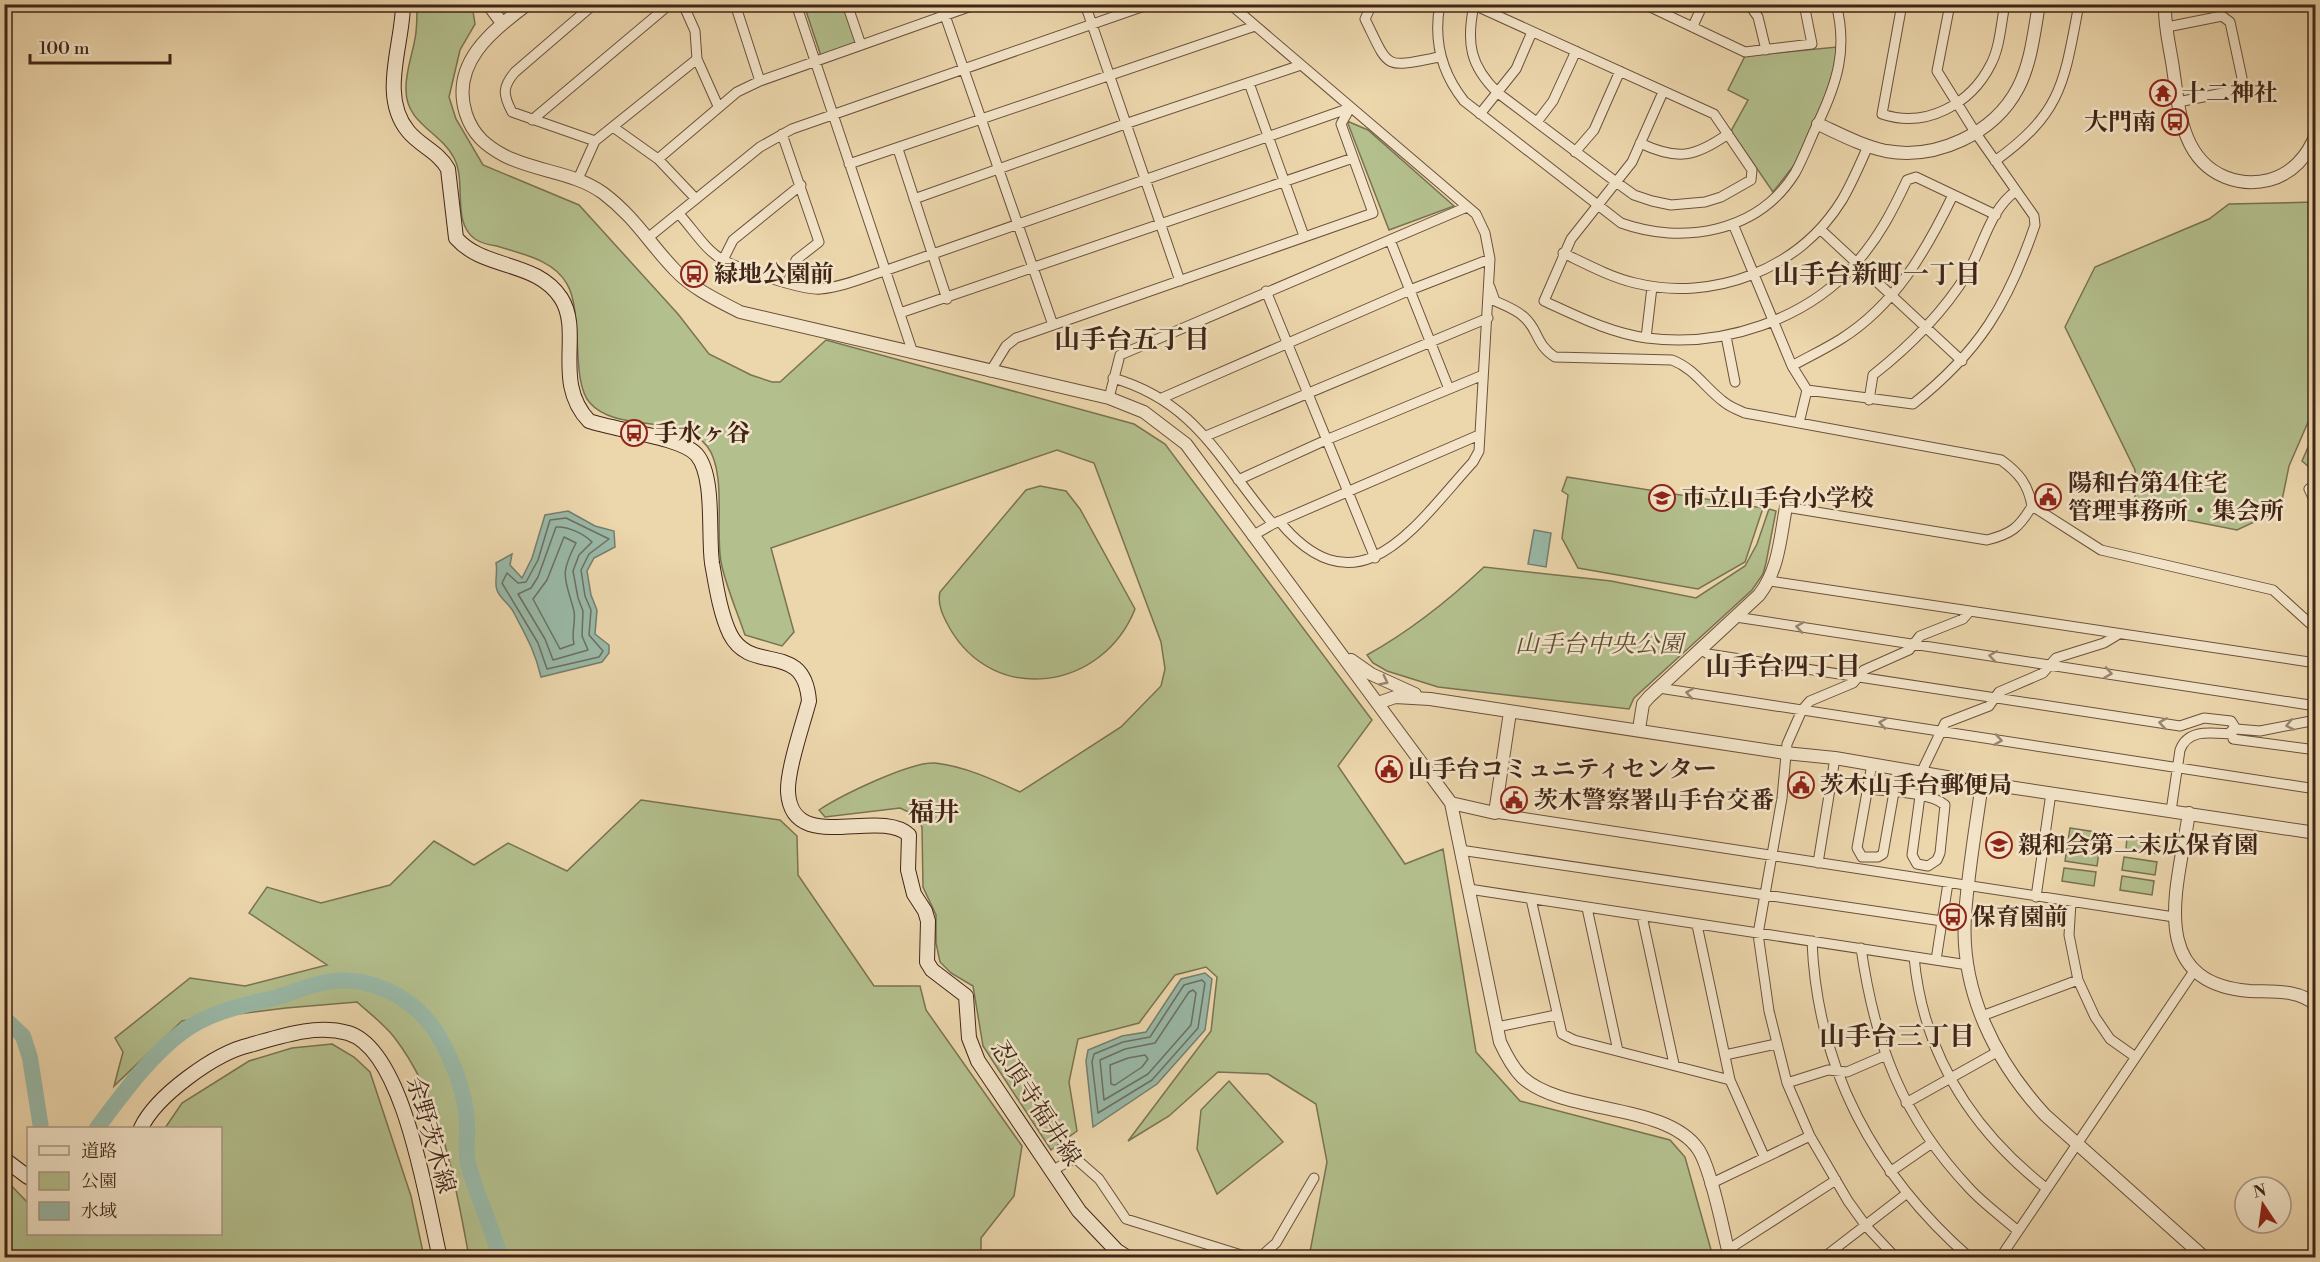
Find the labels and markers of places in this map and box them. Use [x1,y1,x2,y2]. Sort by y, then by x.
temple icon: 十二神社 [2148,78,2178,108]
place label: 十二神社 [2182,79,2278,109]
bus stop icon: 大門南 [2160,107,2190,137]
place label: 大門南 [2084,108,2156,138]
bus stop icon: 緑地公園前 [679,259,709,289]
place label: 緑地公園前 [714,260,834,290]
bus stop icon: 手水ヶ谷 [619,418,649,448]
place label: 手水ヶ谷 [654,419,750,449]
place label: 陽和台第4住宅 管理事務所・集会所 [2068,469,2284,527]
public building icon: 陽和台第4住宅 管理事務所・集会所 [2033,482,2063,512]
school or university icon: 市立山手台小学校 [1647,483,1677,513]
place label: 市立山手台小学校 [1682,484,1874,514]
public building icon: 山手台コミュニティセンター [1374,754,1404,784]
place label: 山手台コミュニティセンター [1408,755,1717,785]
public building icon: 茨木山手台郵便局 [1786,770,1816,800]
place label: 茨木山手台郵便局 [1820,771,2012,801]
public building icon: 茨木警察署山手台交番 [1499,785,1529,815]
place label: 茨木警察署山手台交番 [1534,786,1774,816]
school or university icon: 親和会第二末広保育園 [1984,830,2014,860]
place label: 親和会第二末広保育園 [2018,831,2258,861]
bus stop icon: 保育園前 [1938,902,1968,932]
place label: 保育園前 [1972,903,2068,933]

